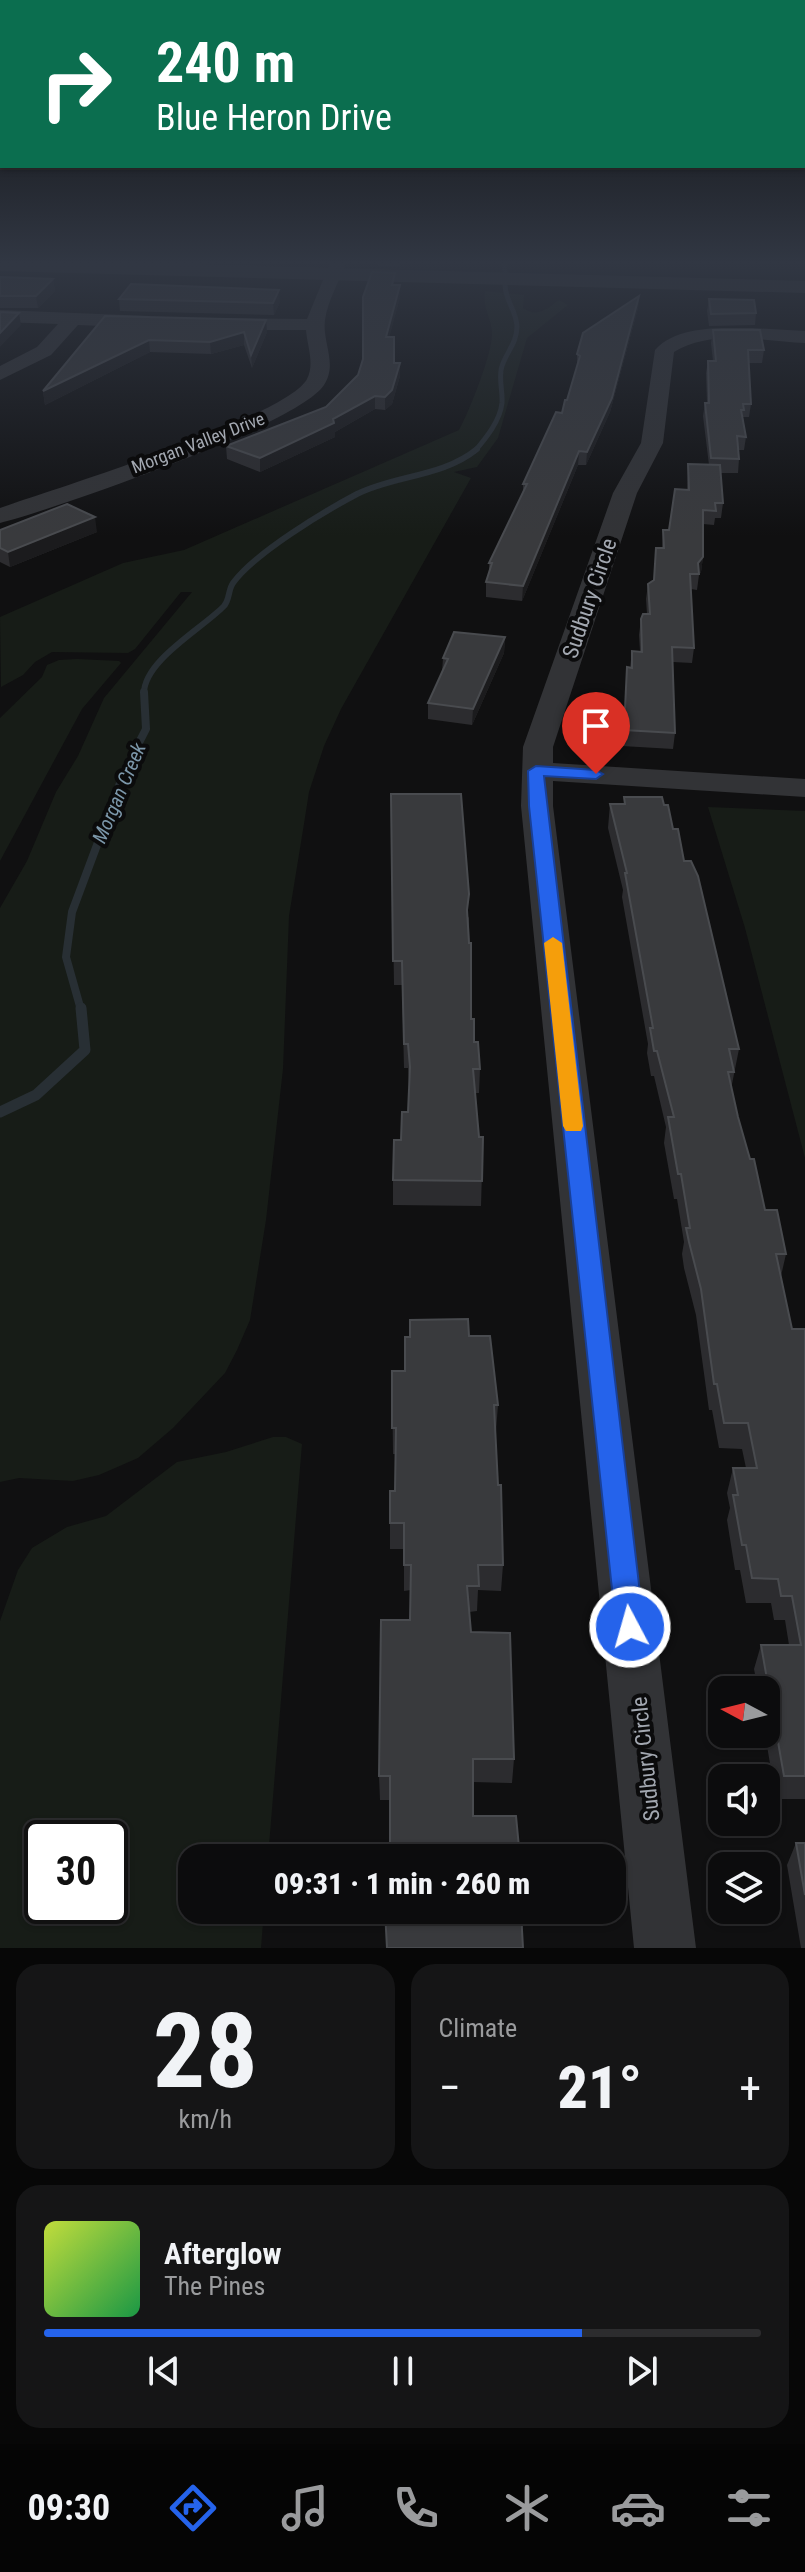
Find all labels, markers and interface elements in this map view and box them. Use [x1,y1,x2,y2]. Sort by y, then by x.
text: 240 m [156,30,295,96]
icon: right [24,32,128,136]
text: Blue Heron Drive [156,97,392,139]
street label: Morgan Valley Drive [128,408,267,478]
street label: Sudbury Circle [557,535,622,661]
pin [562,692,630,774]
icon: arrive [574,704,618,748]
water label: Morgan Creek [87,738,151,847]
position arrow [588,1585,672,1669]
north arrow [708,1676,780,1748]
map controls [708,1676,780,1924]
street label: Sudbury Circle [627,1695,664,1822]
button: sound [708,1764,780,1836]
speed limit sign: 30 [24,1820,128,1924]
button: layers [708,1852,780,1924]
text: 09:31 · 1 min · 260 m [274,1866,530,1901]
text: 28 [153,1991,258,2112]
text: Climate [439,2013,517,2043]
text: 21° [558,2052,642,2123]
text: − [439,2062,461,2114]
text: + [739,2062,761,2114]
text: km/h [179,2104,232,2134]
text: Afterglow [164,2236,282,2271]
text: The Pines [164,2271,265,2301]
icon: previous [142,2349,186,2393]
icon: pause [381,2349,425,2393]
icon: next [620,2349,664,2393]
icon: directions [165,2480,221,2536]
icon: music [277,2480,333,2536]
icon: phone [388,2480,444,2536]
icon: climate [499,2480,555,2536]
icon: car [610,2480,666,2536]
icon: filters [721,2480,777,2536]
text: 09:30 [28,2487,110,2529]

